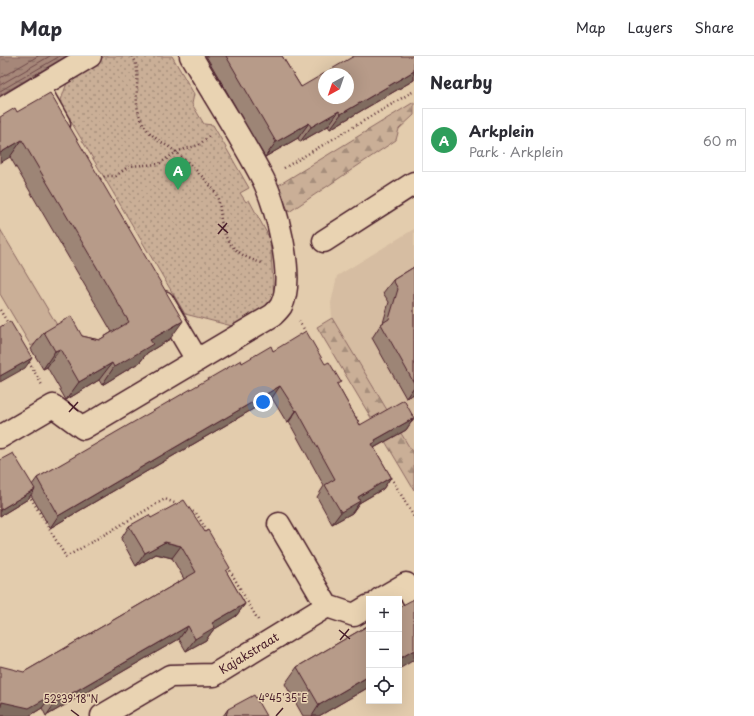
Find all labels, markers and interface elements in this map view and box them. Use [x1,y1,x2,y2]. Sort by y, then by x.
text: Map [20,14,62,42]
text: Map [576,17,606,38]
text: Layers [628,17,673,38]
text: Share [695,17,734,38]
north arrow [318,68,354,104]
text: Nearby [430,69,492,95]
text: Arkplein [469,119,534,142]
text: A [439,131,449,150]
text: 60 m [703,131,737,150]
text: Park · Arkplein [469,142,563,161]
pin: A [165,157,191,190]
your location [253,392,273,412]
map controls [366,596,402,704]
button: + [366,596,402,632]
street label: Kajakstraat [215,627,282,678]
button: − [366,632,402,668]
button: locate [366,668,402,704]
text: 4°45'35"E [259,690,308,705]
text: 52°39'18"N [44,691,99,706]

